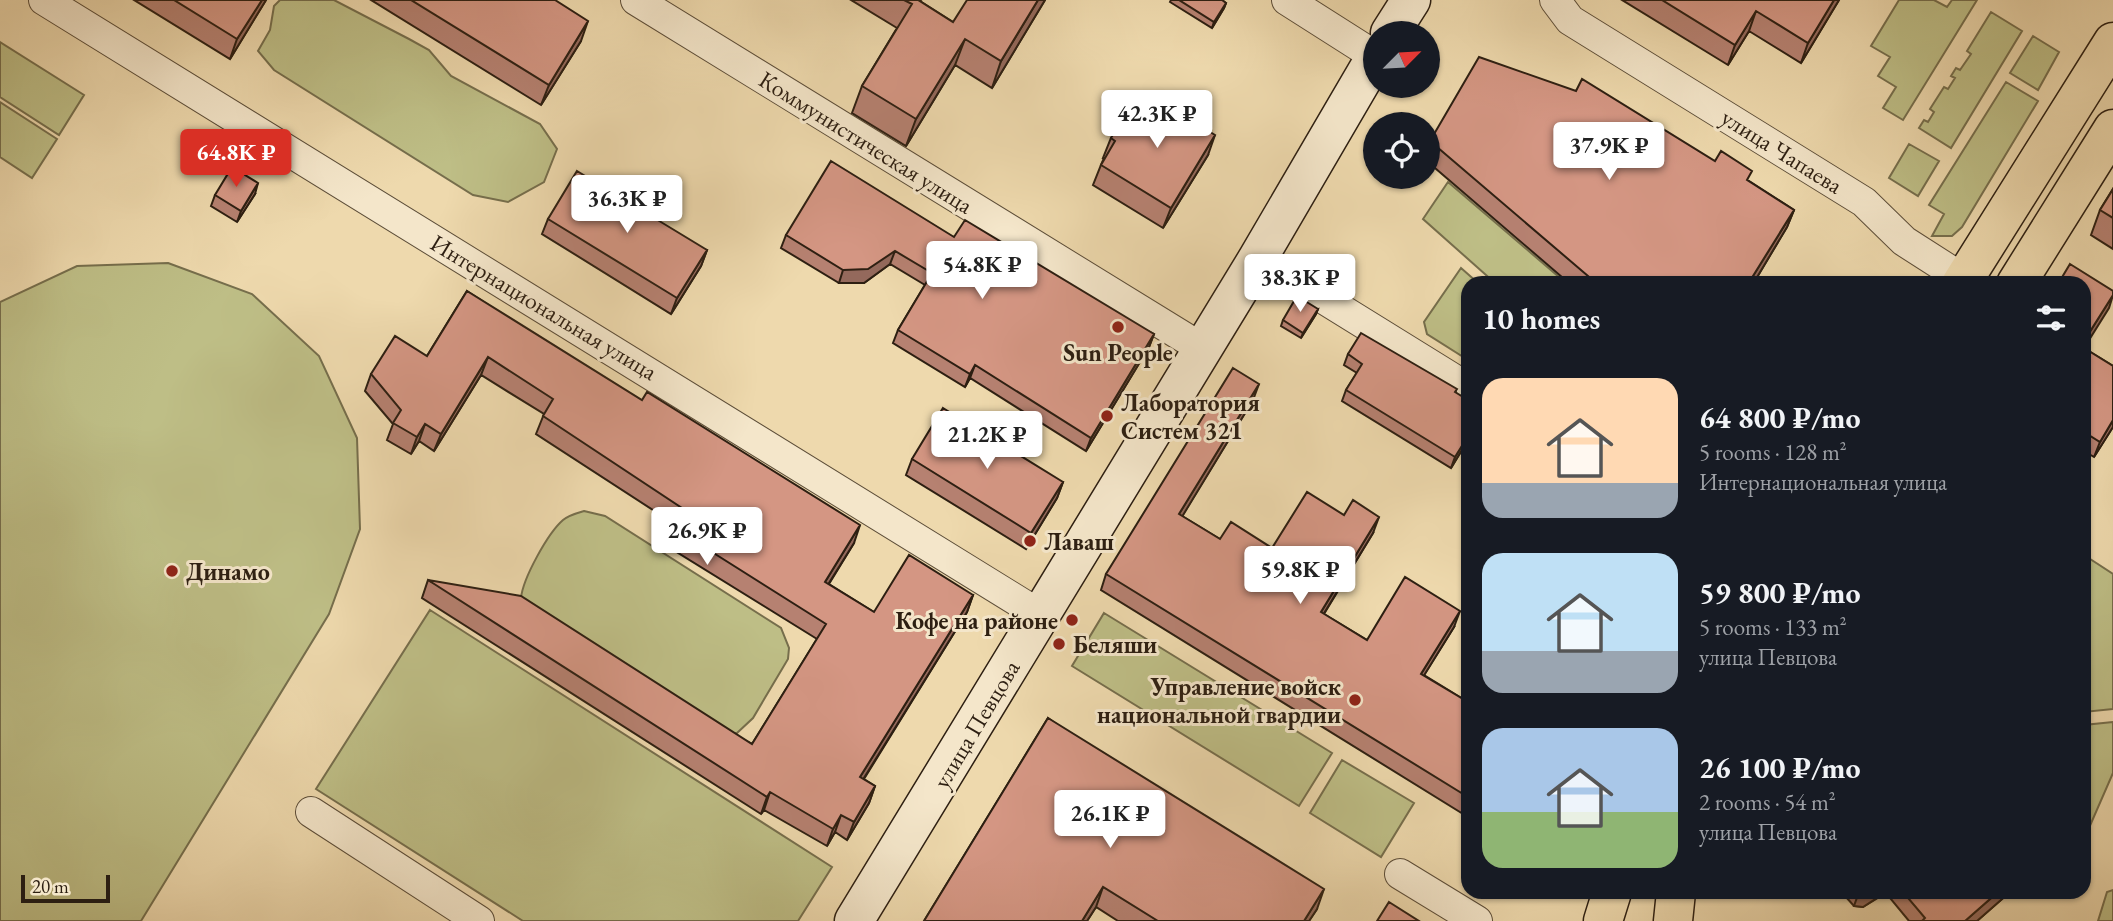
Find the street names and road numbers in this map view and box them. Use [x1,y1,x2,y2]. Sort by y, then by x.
street label: Коммунистическая улица [753,64,979,221]
street label: улица Чапаева [1716,101,1849,201]
street label: Интернациональная улица [425,227,663,387]
street label: улица Певцова [926,654,1027,794]

